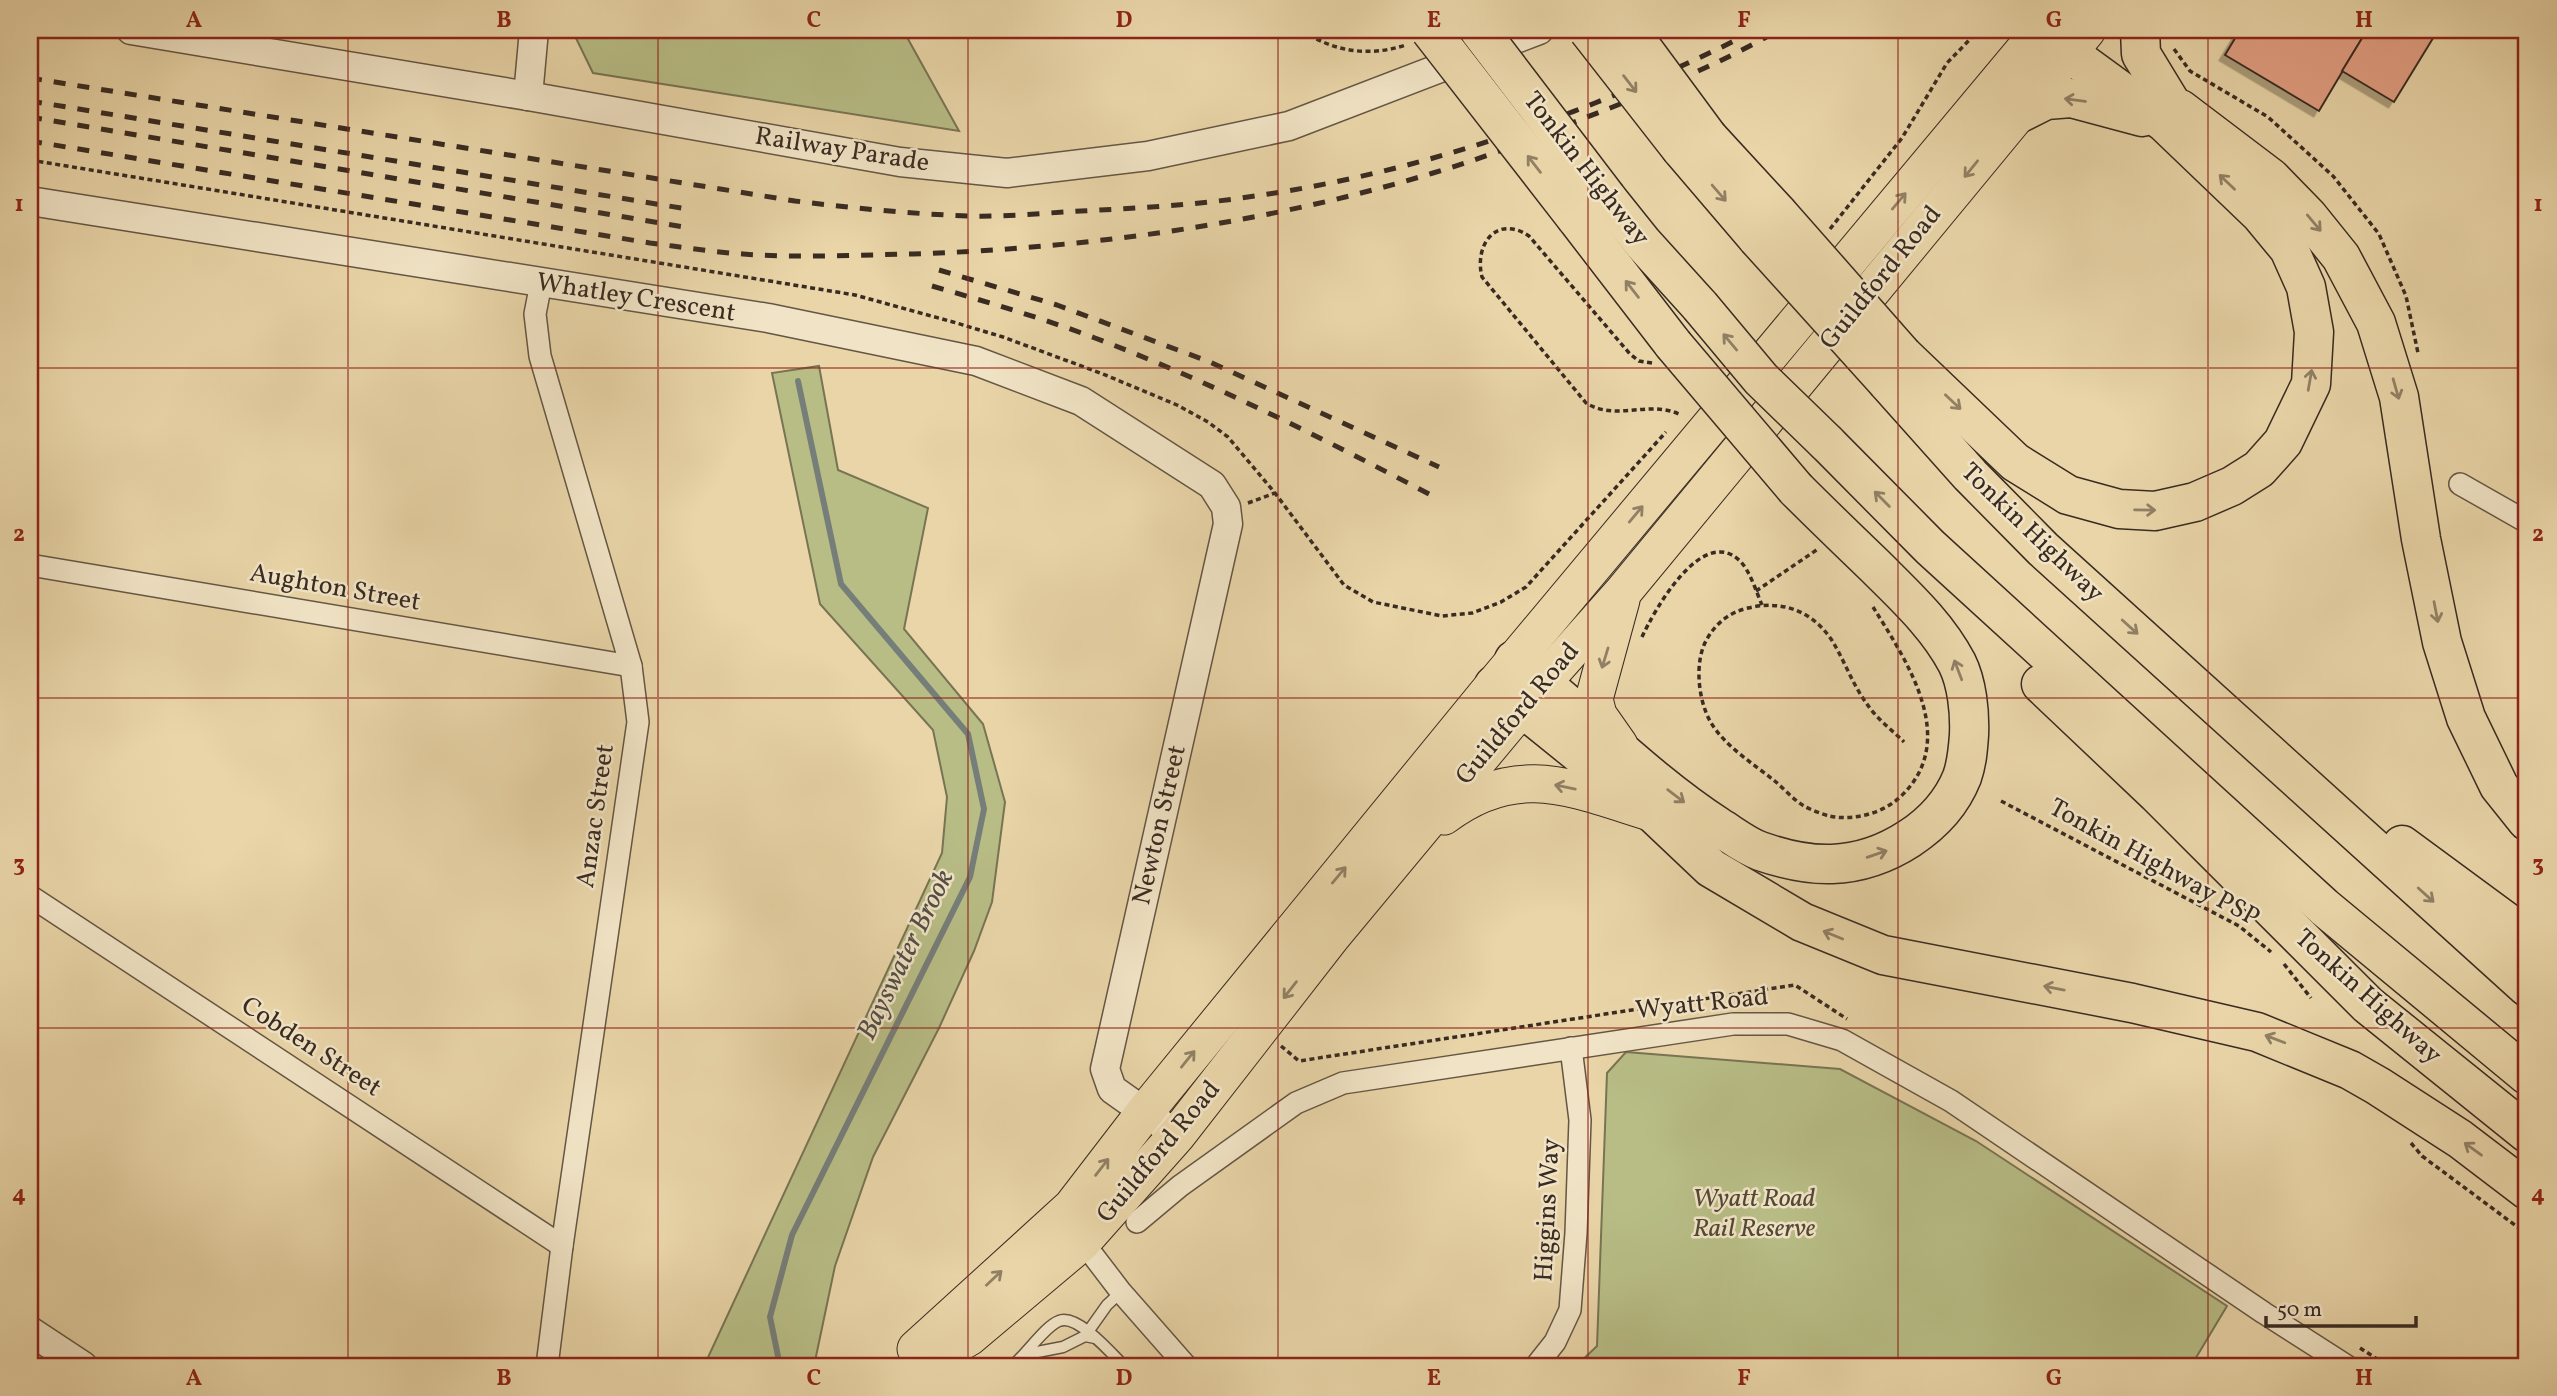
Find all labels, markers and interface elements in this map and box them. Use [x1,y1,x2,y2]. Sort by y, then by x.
text: A [186,5,202,37]
text: B [496,5,512,37]
text: C [807,5,821,37]
text: D [1116,5,1133,37]
text: E [1427,5,1441,37]
text: F [1737,5,1751,37]
text: G [2046,5,2062,37]
text: H [2355,5,2373,37]
one-way arrow [1623,74,1638,92]
street label: Tonkin Highway [1514,84,1658,254]
one-way arrow [2064,94,2087,107]
street label: Railway Parade [752,118,932,182]
one-way arrow [1527,156,1542,174]
one-way arrow [1963,160,1979,178]
one-way arrow [2218,174,2236,191]
one-way arrow [1711,184,1727,202]
text: 1 [14,189,24,221]
text: 1 [2533,189,2543,221]
one-way arrow [1891,192,1907,210]
street label: Guildford Road [1812,198,1950,358]
one-way arrow [2306,213,2321,231]
street label: Whatley Crescent [534,264,738,332]
one-way arrow [1625,281,1640,299]
one-way arrow [1723,334,1738,352]
one-way arrow [2304,369,2317,392]
one-way arrow [2391,377,2404,399]
one-way arrow [1944,394,1961,411]
street label: Tonkin Highway [1952,455,2112,611]
one-way arrow [1874,490,1891,507]
one-way arrow [2133,503,2156,517]
one-way arrow [1628,506,1644,524]
text: 2 [13,519,25,551]
text: 2 [2532,519,2544,551]
street label: Aughton Street [247,555,423,621]
one-way arrow [2429,600,2443,623]
one-way arrow [2121,619,2138,636]
street label: Guildford Road [1448,635,1588,793]
one-way arrow [1598,647,1611,669]
one-way arrow [1951,660,1964,681]
street label: Anzac Street [568,742,624,890]
street label: Newton Street [1124,742,1196,908]
one-way arrow [1554,779,1577,793]
one-way arrow [1666,789,1685,804]
street label: Tonkin Highway PSP [2042,790,2266,936]
one-way arrow [1865,847,1887,859]
text: 3 [13,849,25,881]
text: 3 [2532,849,2544,881]
water label: Bayswater Brook [848,863,964,1047]
one-way arrow [1331,866,1347,884]
one-way arrow [2417,887,2434,904]
street label: Tonkin Highway [2286,921,2450,1073]
one-way arrow [1823,928,1845,941]
street label: Wyatt Road [1634,979,1770,1029]
one-way arrow [1283,980,1298,999]
one-way arrow [2043,981,2066,994]
street label: Cobden Street [234,988,388,1106]
one-way arrow [2265,1031,2286,1044]
one-way arrow [1181,1051,1196,1069]
street label: Guildford Road [1089,1073,1229,1231]
street label: Higgins Way [1526,1137,1570,1283]
one-way arrow [2464,1141,2483,1156]
one-way arrow [1095,1159,1110,1177]
text: 4 [12,1179,26,1211]
text: 4 [2531,1179,2545,1211]
park label: Wyatt Road Rail Reserve [1693,1181,1816,1247]
one-way arrow [985,1270,1003,1286]
scale bar [2266,1284,2417,1328]
text: 50 m [2277,1296,2322,1325]
text: A [186,1363,202,1395]
text: B [496,1363,512,1395]
text: C [807,1363,821,1395]
text: D [1116,1363,1133,1395]
text: E [1427,1363,1441,1395]
text: F [1737,1363,1751,1395]
text: G [2046,1363,2062,1395]
text: H [2355,1363,2373,1395]

